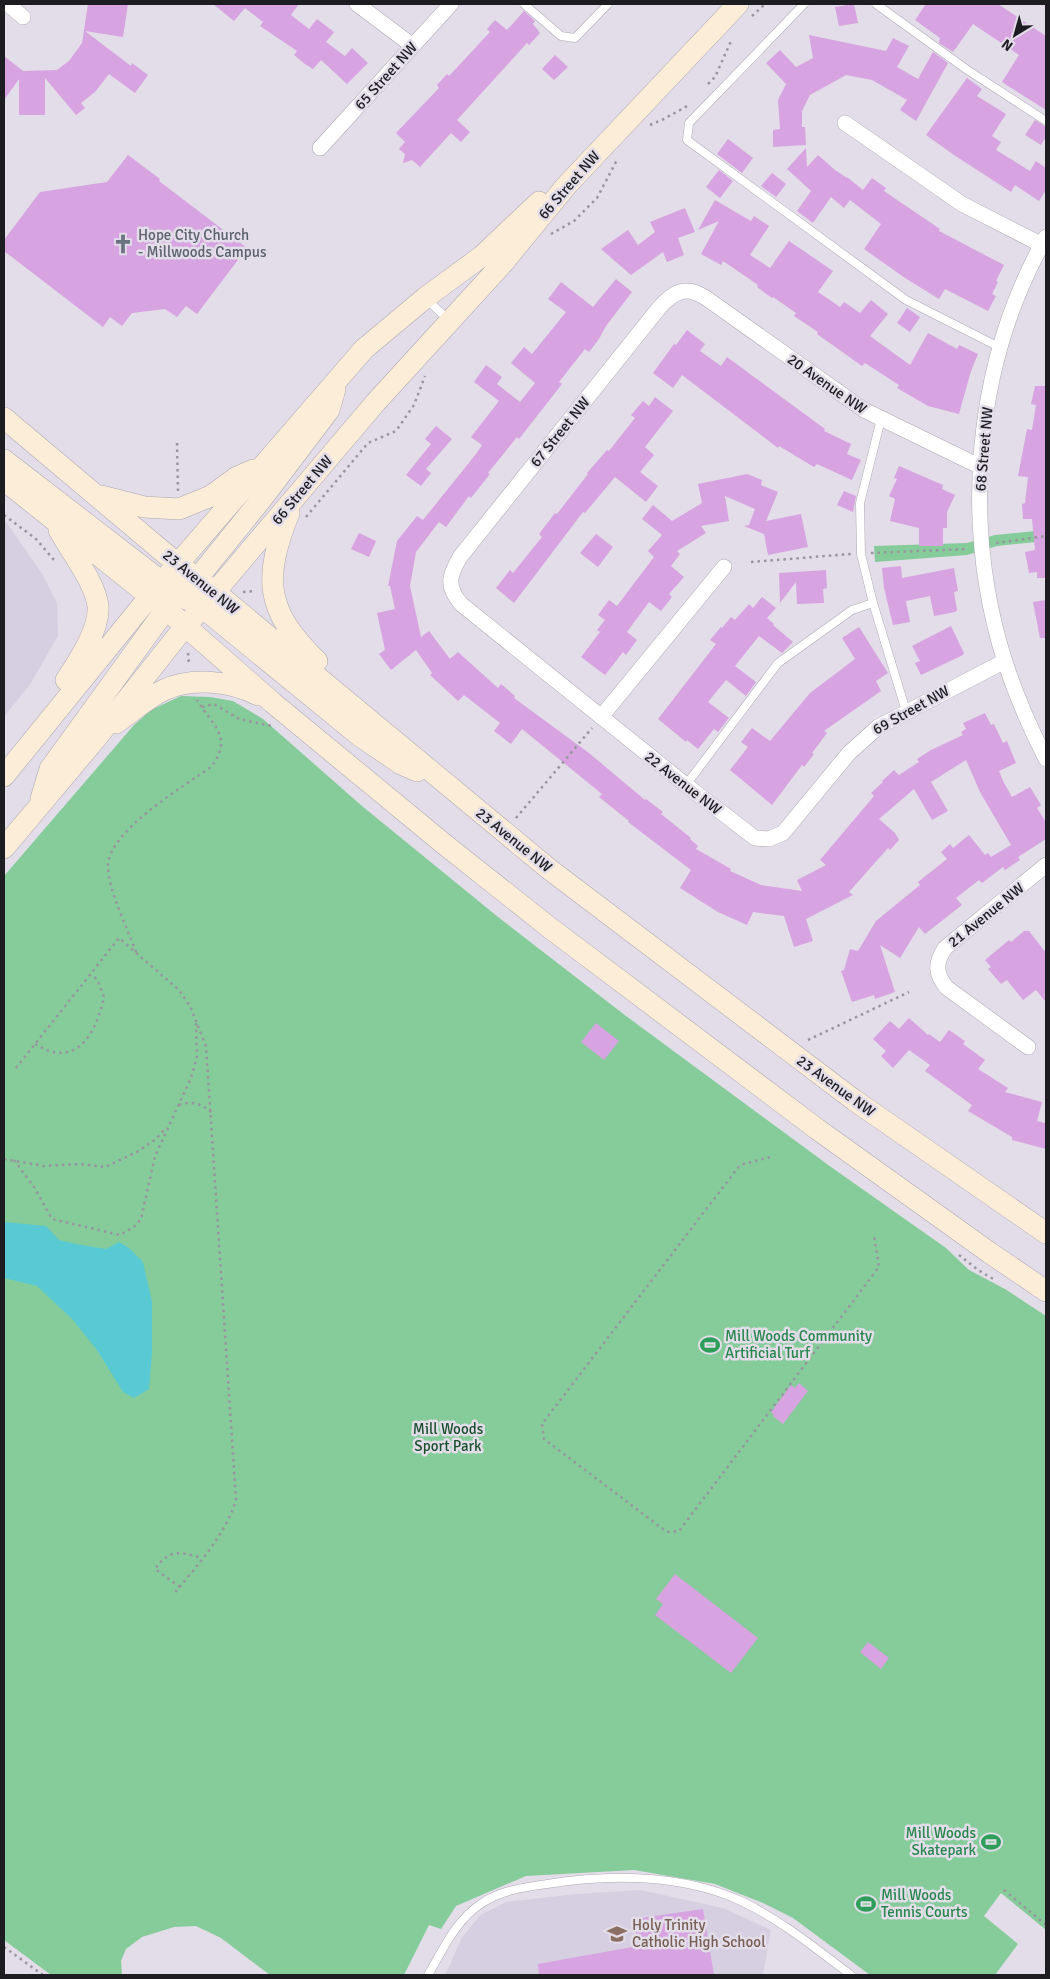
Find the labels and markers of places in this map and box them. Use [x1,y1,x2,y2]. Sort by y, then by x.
place label: Hope City Church - Millwoods Campus [138,226,267,261]
church icon: Hope City Church - Millwoods Campus [112,233,134,255]
place label: Mill Woods Community Artificial Turf [725,1327,872,1362]
sports icon: Mill Woods Community Artificial Turf [699,1334,721,1356]
place label: Mill Woods Skatepark [906,1824,976,1859]
sports icon: Mill Woods Skatepark [980,1831,1002,1853]
place label: Mill Woods Tennis Courts [881,1886,968,1921]
sports icon: Mill Woods Tennis Courts [855,1893,877,1915]
place label: Holy Trinity Catholic High School [632,1916,766,1951]
school or university icon: Holy Trinity Catholic High School [606,1923,628,1945]

